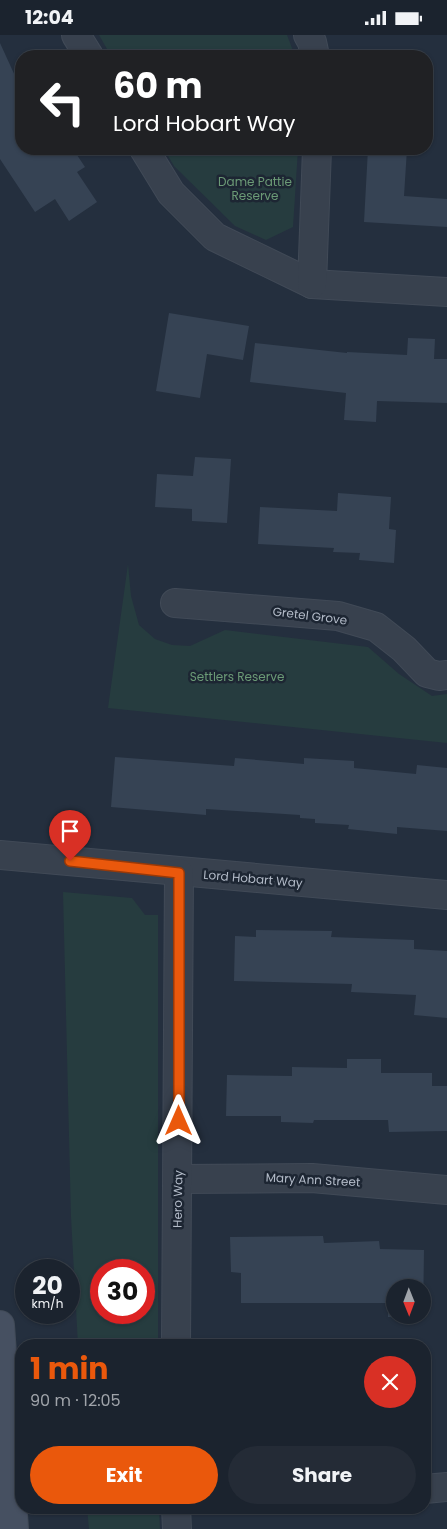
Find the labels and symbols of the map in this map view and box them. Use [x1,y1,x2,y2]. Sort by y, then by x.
park label: Dame Pattie Reserve [218,173,292,204]
street label: Gretel Grove [272,603,348,629]
park label: Settlers Reserve [190,668,284,685]
pin [49,810,91,861]
street label: Lord Hobart Way [203,866,304,891]
position arrow [152,1094,204,1146]
street label: Mary Ann Street [265,1169,361,1190]
street label: Hero Way [168,1170,187,1228]
speed limit sign: 30 [90,1259,155,1324]
north arrow [386,1279,431,1324]

